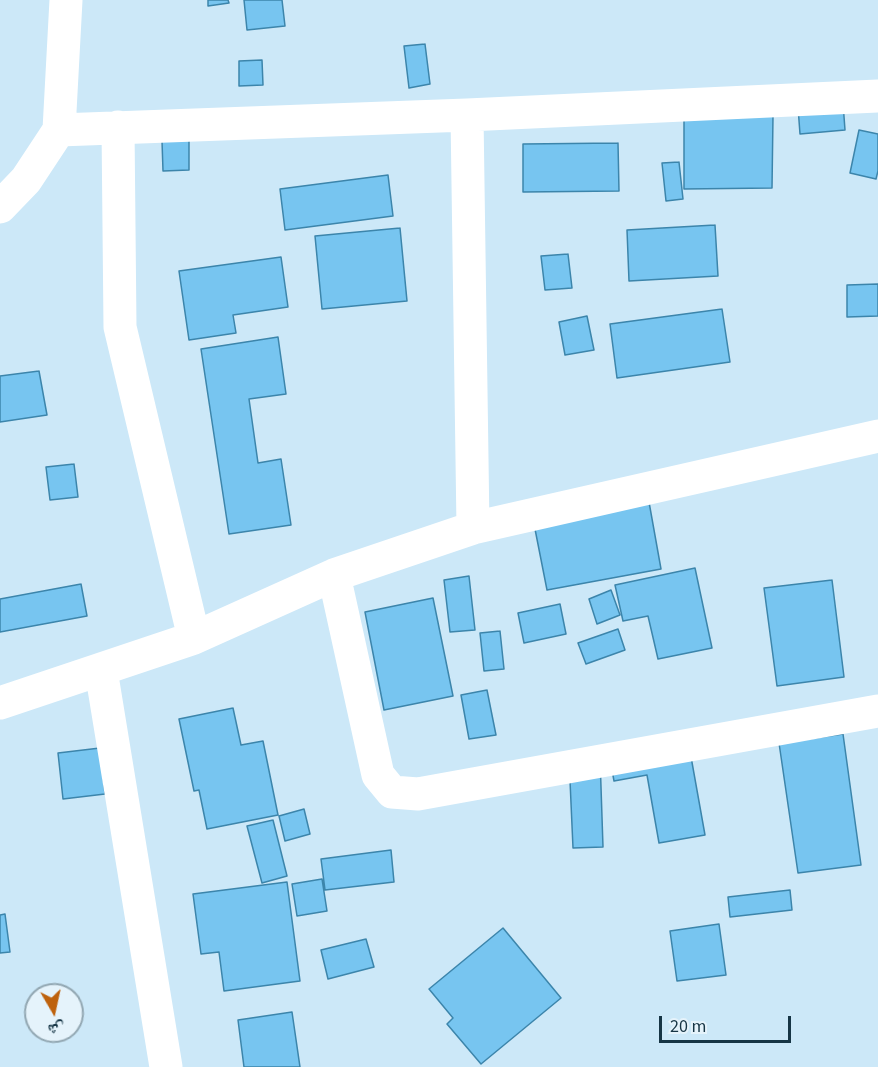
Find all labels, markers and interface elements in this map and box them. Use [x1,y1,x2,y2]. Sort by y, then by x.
north arrow [24,983,84,1043]
scale bar [662,1004,794,1042]
text: 20 m [670,1014,706,1039]
text: ش [46,1017,67,1041]

